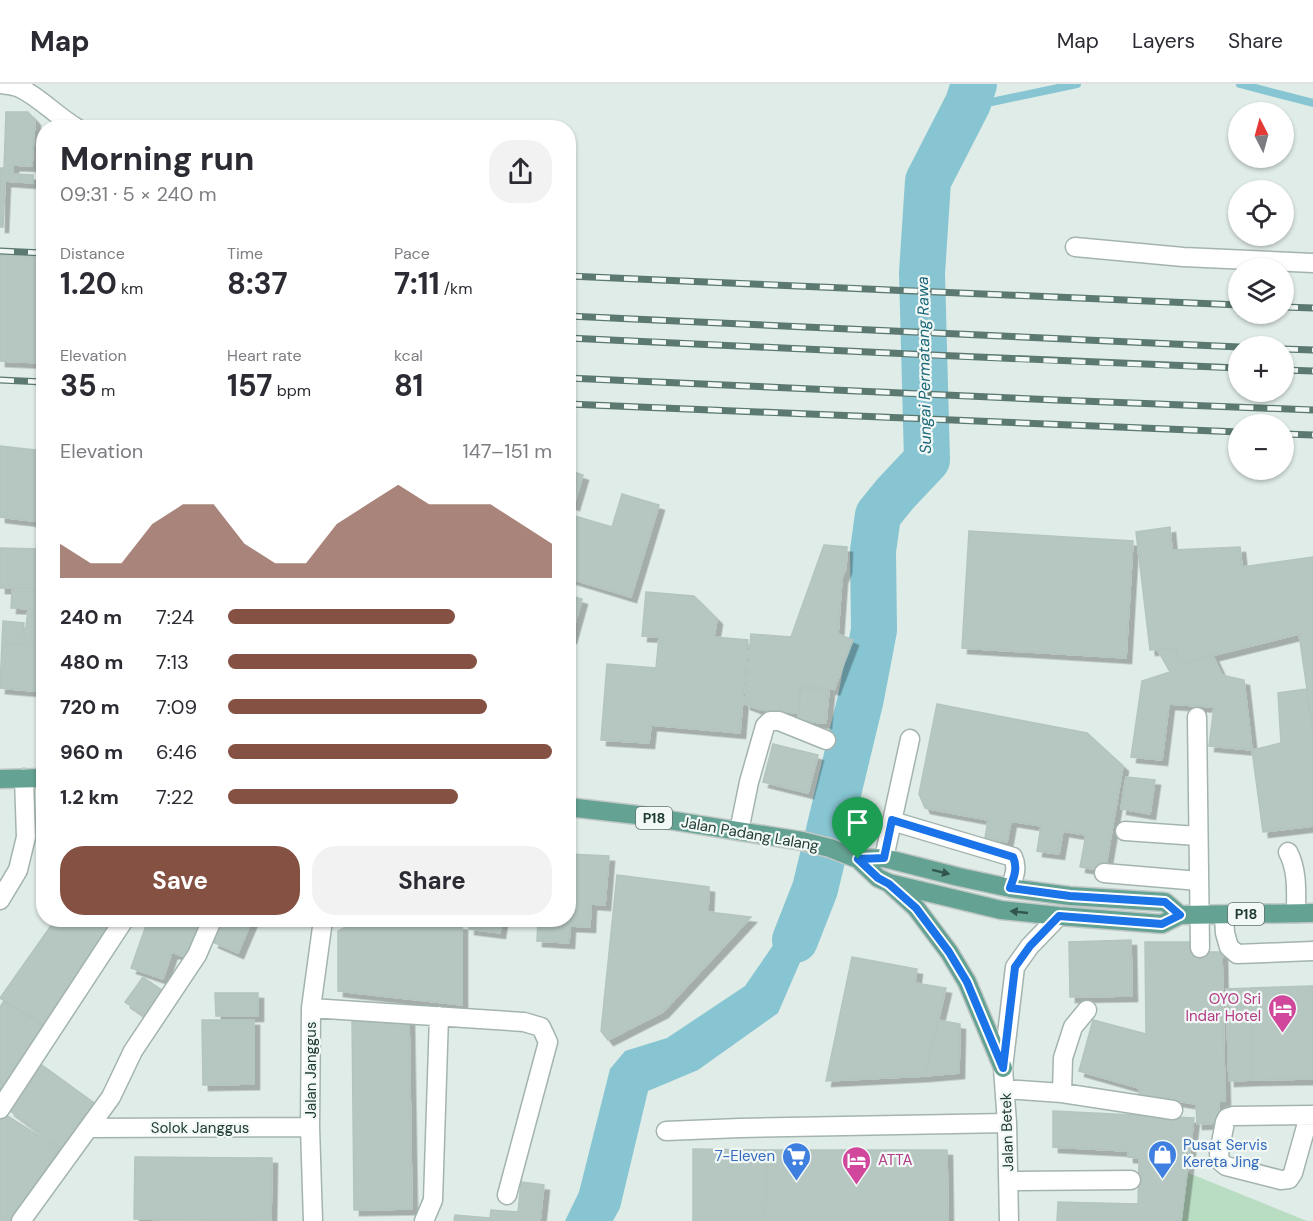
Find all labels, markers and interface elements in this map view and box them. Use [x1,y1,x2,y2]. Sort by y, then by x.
text: Map [30,23,90,60]
text: Map [1057,27,1099,55]
text: Layers [1132,27,1195,55]
text: Share [1228,27,1283,55]
north arrow [1228,102,1294,168]
map controls [1228,102,1294,480]
text: Morning run [60,137,254,180]
button: share [489,140,552,203]
button: locate [1228,180,1294,246]
text: 09:31 · 5 × 240 m [60,181,217,207]
text: Distance [60,243,125,264]
text: Time [227,243,263,264]
text: Pace [394,243,430,264]
button: layers [1228,258,1294,324]
text: 1.20 [60,264,117,303]
text: 8:37 [227,264,288,303]
text: 7:11 [394,264,440,303]
water label: Sungai Permatang Rawa [912,276,936,454]
text: km [117,278,143,299]
text: /km [440,278,472,299]
button: + [1228,336,1294,402]
text: Elevation [60,345,127,366]
text: Heart rate [227,345,302,366]
text: kcal [394,345,423,366]
text: 35 [60,366,97,405]
text: 157 [227,366,272,405]
text: 81 [394,366,423,405]
text: m [97,380,115,401]
text: bpm [272,380,311,401]
button: − [1228,414,1294,480]
text: Elevation [60,438,143,464]
text: 147–151 m [462,438,552,464]
text: 240 m [60,604,122,630]
text: 7:24 [156,604,194,630]
text: 480 m [60,649,123,675]
text: 7:13 [156,649,189,675]
text: 720 m [60,694,120,720]
text: 7:09 [156,694,197,720]
text: 960 m [60,739,123,765]
text: 6:46 [156,739,197,765]
text: 1.2 km [60,784,119,810]
text: 7:22 [156,784,194,810]
pin [832,797,883,859]
icon: arrive [841,806,874,839]
road number: P18 [636,807,672,829]
street label: Jalan Padang Lalang [680,812,820,856]
button: Save [60,846,300,915]
button: Share [312,846,552,915]
one-way arrow [932,868,950,877]
road number: P18 [1228,903,1264,925]
one-way arrow [1009,907,1028,916]
place label: OYO Sri Indar Hotel [1185,989,1261,1026]
hotel icon: OYO Sri Indar Hotel [1266,992,1298,1034]
street label: Jalan Janggus [301,1022,321,1118]
street label: Jalan Betek [996,1092,1018,1172]
street label: Solok Janggus [151,1118,249,1138]
place label: Pusat Servis Kereta Jing [1183,1135,1267,1172]
shop icon: Pusat Servis Kereta Jing [1146,1138,1178,1180]
supermarket icon: 7-Eleven [780,1140,812,1182]
hotel icon: ATTA [841,1144,873,1186]
place label: 7-Eleven [715,1146,775,1166]
place label: ATTA [878,1150,912,1170]

